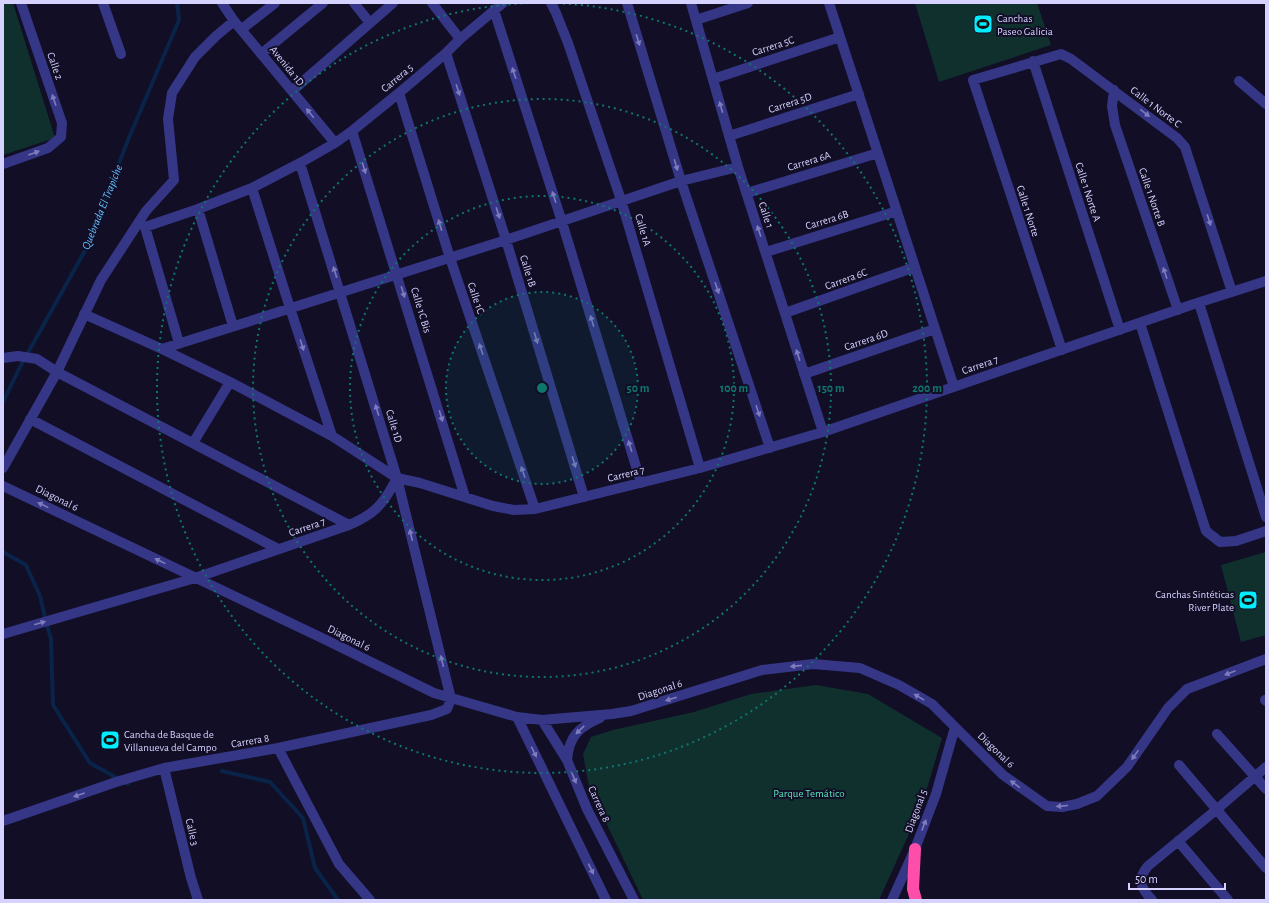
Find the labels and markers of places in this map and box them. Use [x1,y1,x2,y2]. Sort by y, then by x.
sports icon: Canchas Paseo Galicia [972,13,994,35]
place label: Canchas Paseo Galicia [997,13,1053,37]
centre of rings [535,381,549,395]
place label: Canchas Sintéticas River Plate [1155,589,1234,613]
sports icon: Canchas Sintéticas River Plate [1237,589,1259,611]
sports icon: Cancha de Basque de Villanueva del Campo [99,729,121,751]
place label: Cancha de Basque de Villanueva del Campo [124,729,217,753]

